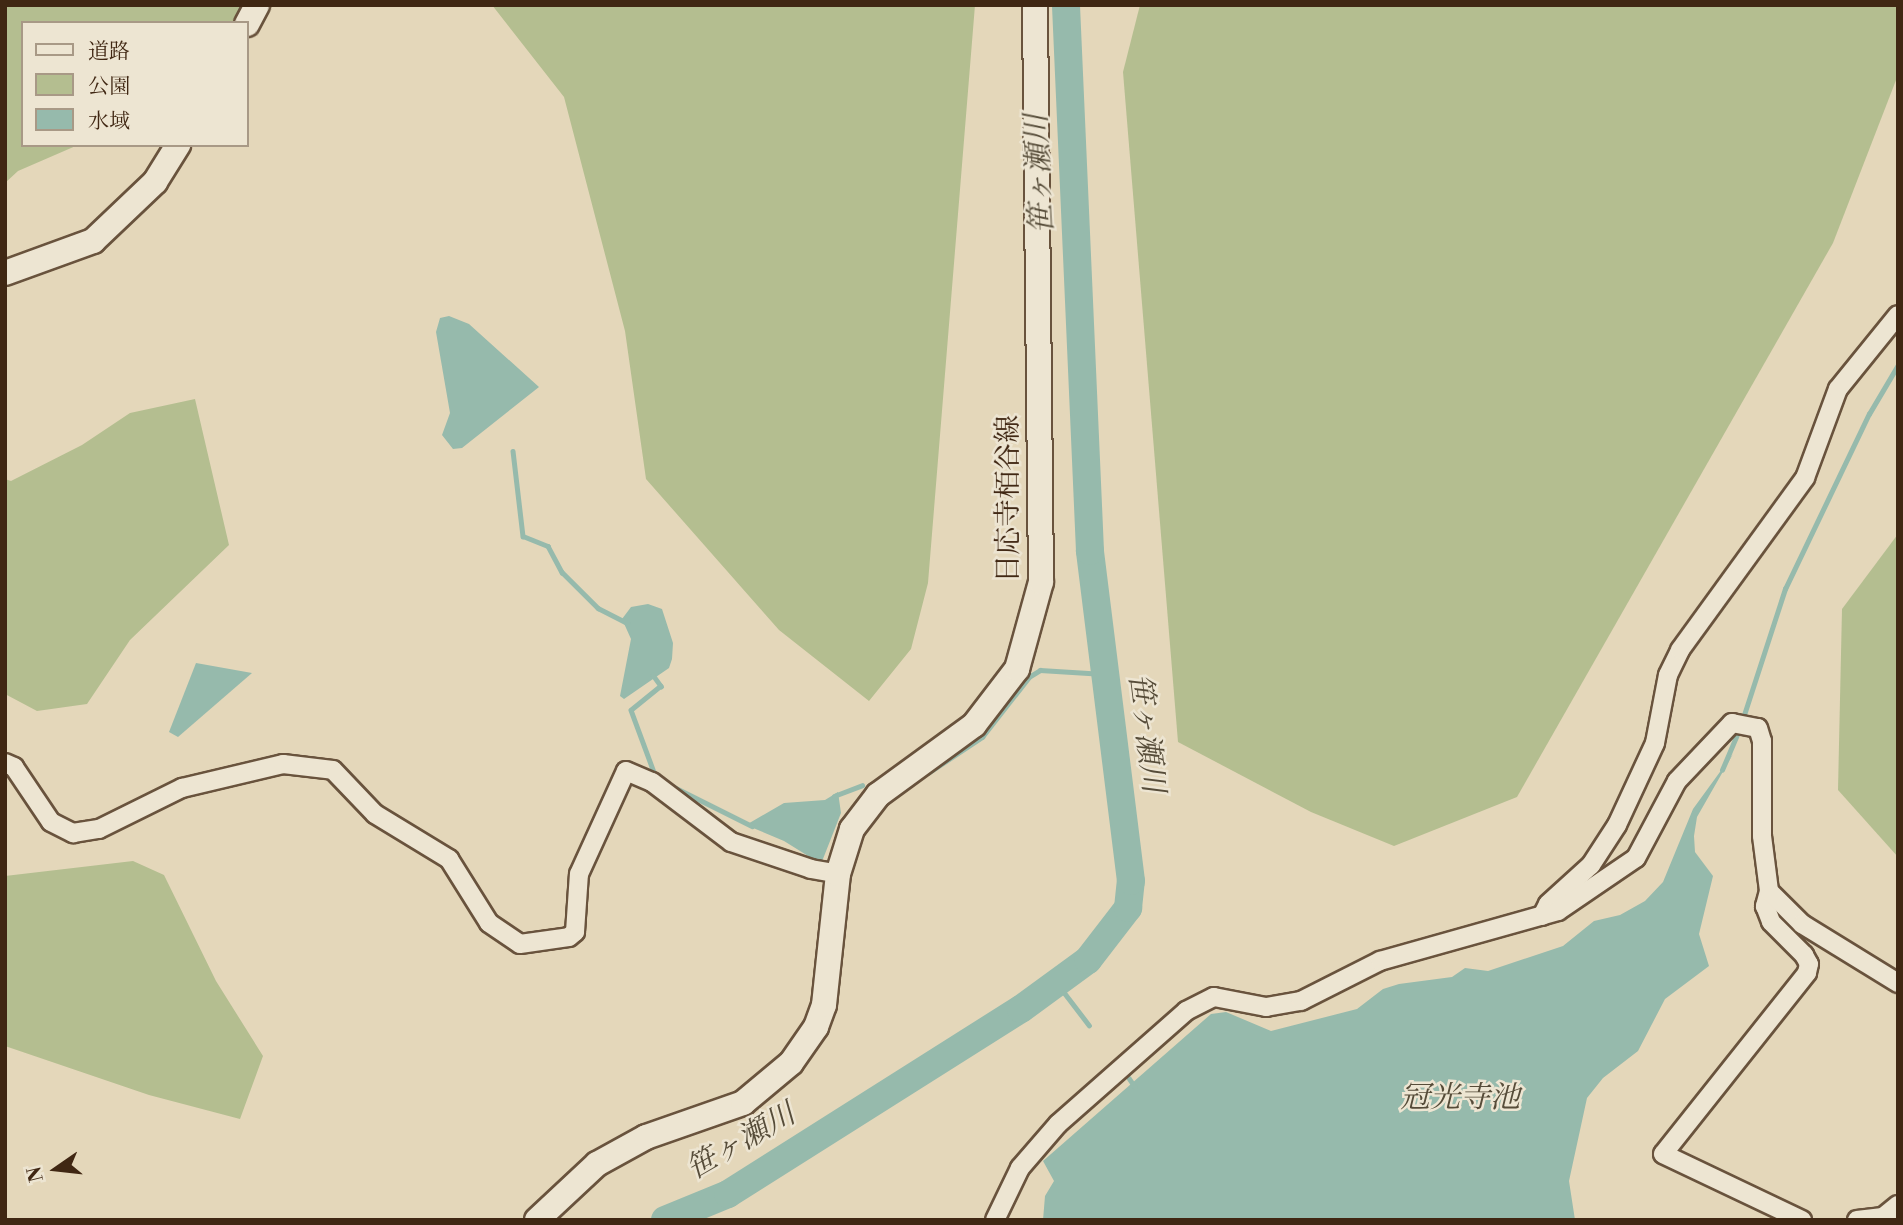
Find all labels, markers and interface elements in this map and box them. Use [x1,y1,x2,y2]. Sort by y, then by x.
legend [21,21,248,147]
text: 道路 [88,39,130,65]
text: 公園 [88,74,130,100]
text: 水域 [88,109,130,135]
water label: 笹ヶ瀬川 [1019,113,1061,235]
street label: 日応寺栢谷線 [992,415,1026,583]
water label: 笹ヶ瀬川 [1121,671,1171,795]
water label: 冠光寺池 [1400,1080,1520,1116]
water label: 笹ヶ瀬川 [680,1096,802,1188]
north arrow [21,1134,91,1204]
text: N [22,1164,49,1184]

